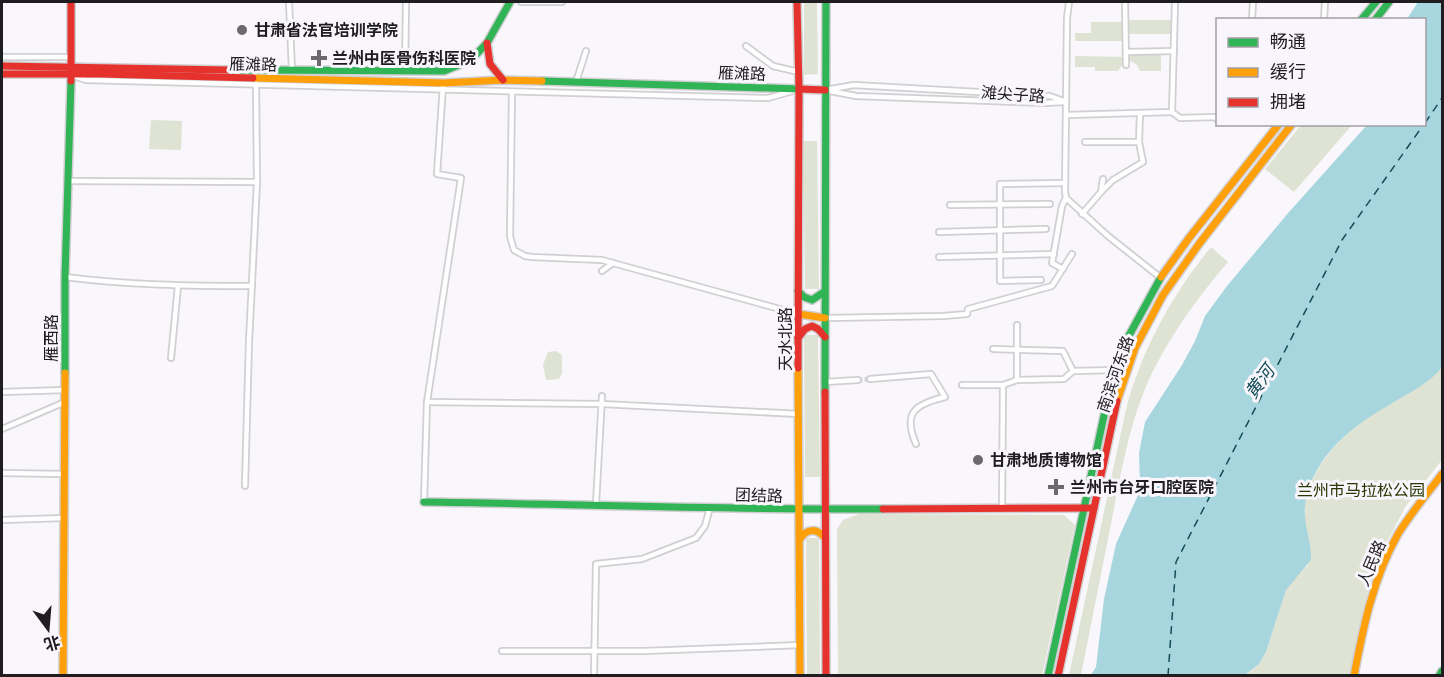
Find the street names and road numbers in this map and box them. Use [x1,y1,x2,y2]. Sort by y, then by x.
street label: 雁滩路 [229,54,277,74]
street label: 雁滩路 [718,62,766,84]
street label: 滩尖子路 [980,82,1046,106]
street label: 天水北路 [775,307,795,371]
street label: 雁西路 [41,314,61,362]
street label: 南滨河东路 [1093,333,1137,415]
street label: 团结路 [735,484,783,506]
street label: 人民路 [1352,537,1390,589]

